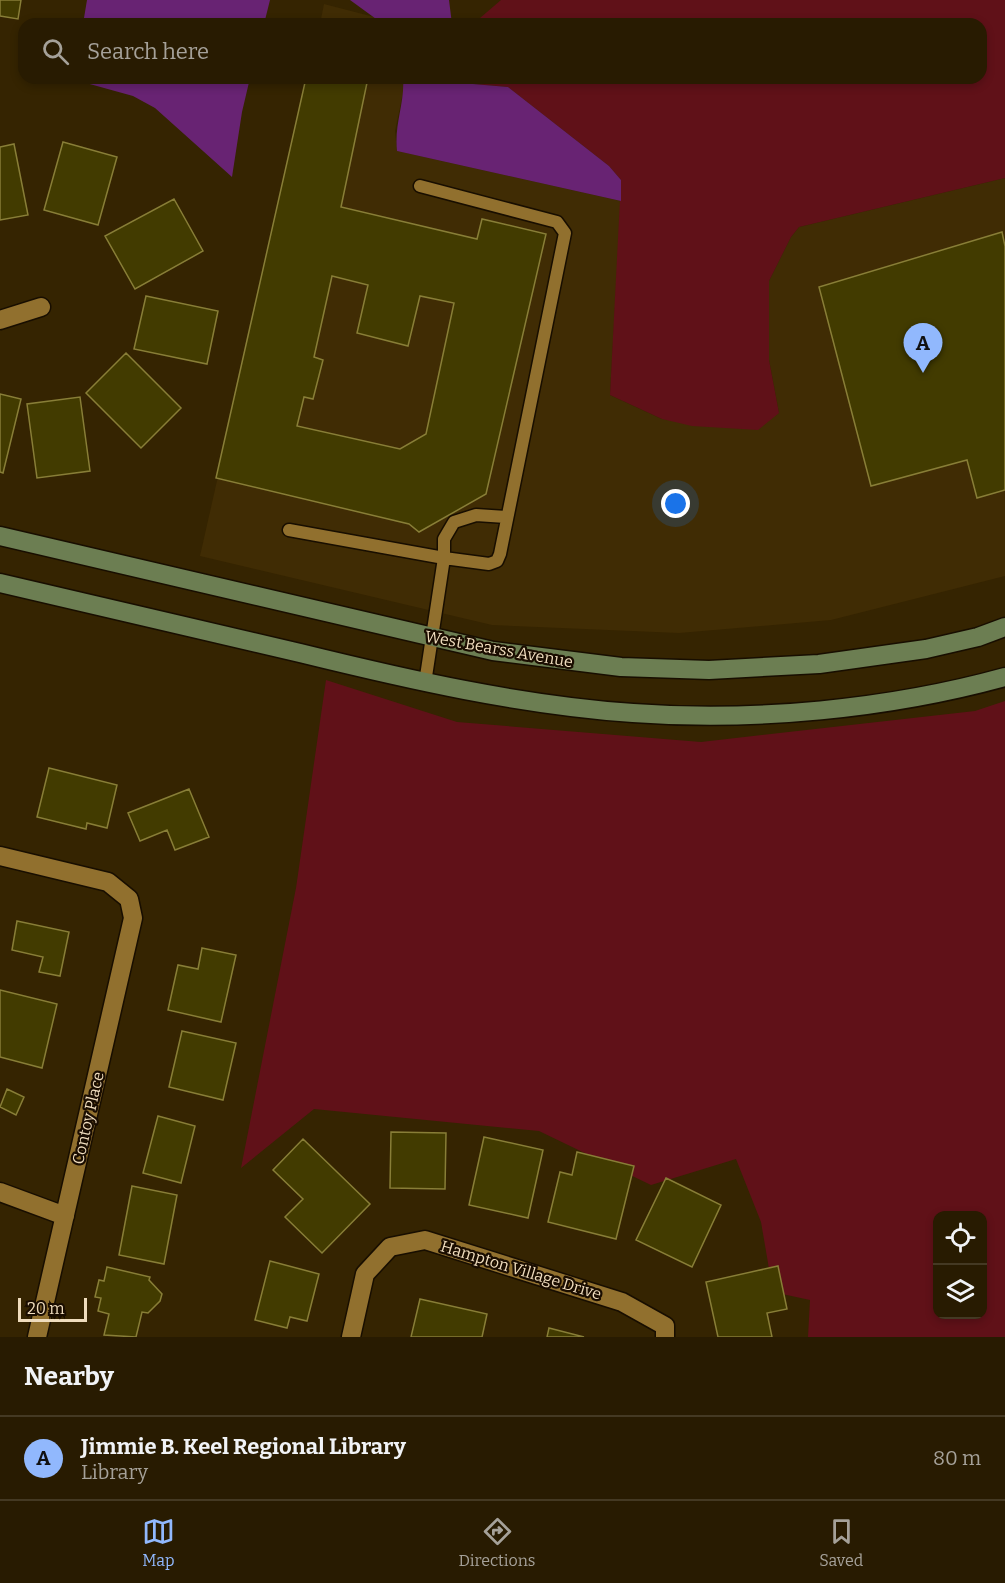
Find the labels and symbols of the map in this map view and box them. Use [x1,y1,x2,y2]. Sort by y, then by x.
pin: A [904,324,942,373]
your location [661,489,690,518]
street label: West Bearss Avenue [424,627,574,671]
street label: Contoy Place [68,1070,108,1166]
street label: Hampton Village Drive [438,1236,604,1304]
scale bar [18,1295,87,1322]

